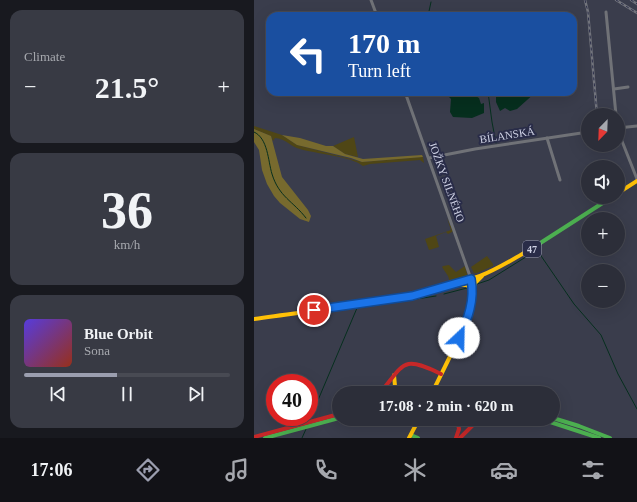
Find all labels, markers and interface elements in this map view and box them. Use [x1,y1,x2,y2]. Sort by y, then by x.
icon: left [282,28,334,80]
text: 170 m [348,28,420,59]
text: Climate [24,49,65,64]
text: Turn left [348,61,411,81]
text: 21.5° [95,71,159,104]
text: − [24,74,36,99]
text: + [218,74,230,99]
north arrow [581,108,625,152]
map controls [581,108,625,308]
street label: BÍLANSKÁ [479,125,535,145]
street label: JOŽKY SILNÉHO [427,140,467,224]
button: sound [581,160,625,204]
text: 36 [101,182,153,239]
button: + [581,212,625,256]
text: km/h [114,237,140,252]
road number: 47 [523,241,541,257]
button: − [581,264,625,308]
pin [297,293,331,327]
icon: arrive [303,299,325,321]
position arrow [438,317,480,359]
text: Blue Orbit [84,326,153,342]
text: Sona [84,343,110,358]
speed limit sign: 40 [266,374,318,426]
icon: previous [47,383,69,405]
icon: pause [116,383,138,405]
icon: next [185,383,207,405]
text: 17:08 · 2 min · 620 m [379,398,514,414]
icon: directions [134,456,162,484]
icon: music [223,456,251,484]
icon: phone [312,456,340,484]
icon: climate [401,456,429,484]
icon: car [490,456,518,484]
icon: filters [579,456,607,484]
text: 17:06 [31,460,73,480]

